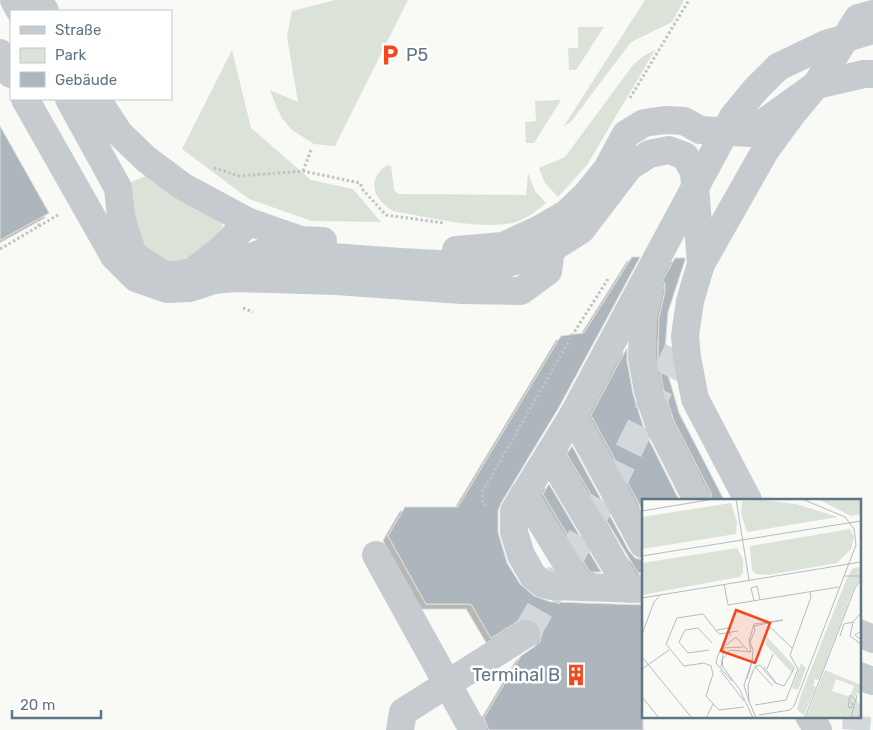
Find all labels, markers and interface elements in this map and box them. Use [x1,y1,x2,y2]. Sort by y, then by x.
legend [10,10,172,100]
text: Straße [55,21,101,39]
parking icon: P5 [377,42,403,68]
place label: P5 [406,44,428,66]
text: Park [55,46,86,64]
text: Gebäude [55,71,117,89]
inset map [642,499,860,718]
building icon: Terminal B [563,662,589,688]
place label: Terminal B [472,664,560,686]
scale bar [12,688,101,720]
text: 20 m [20,696,55,714]

